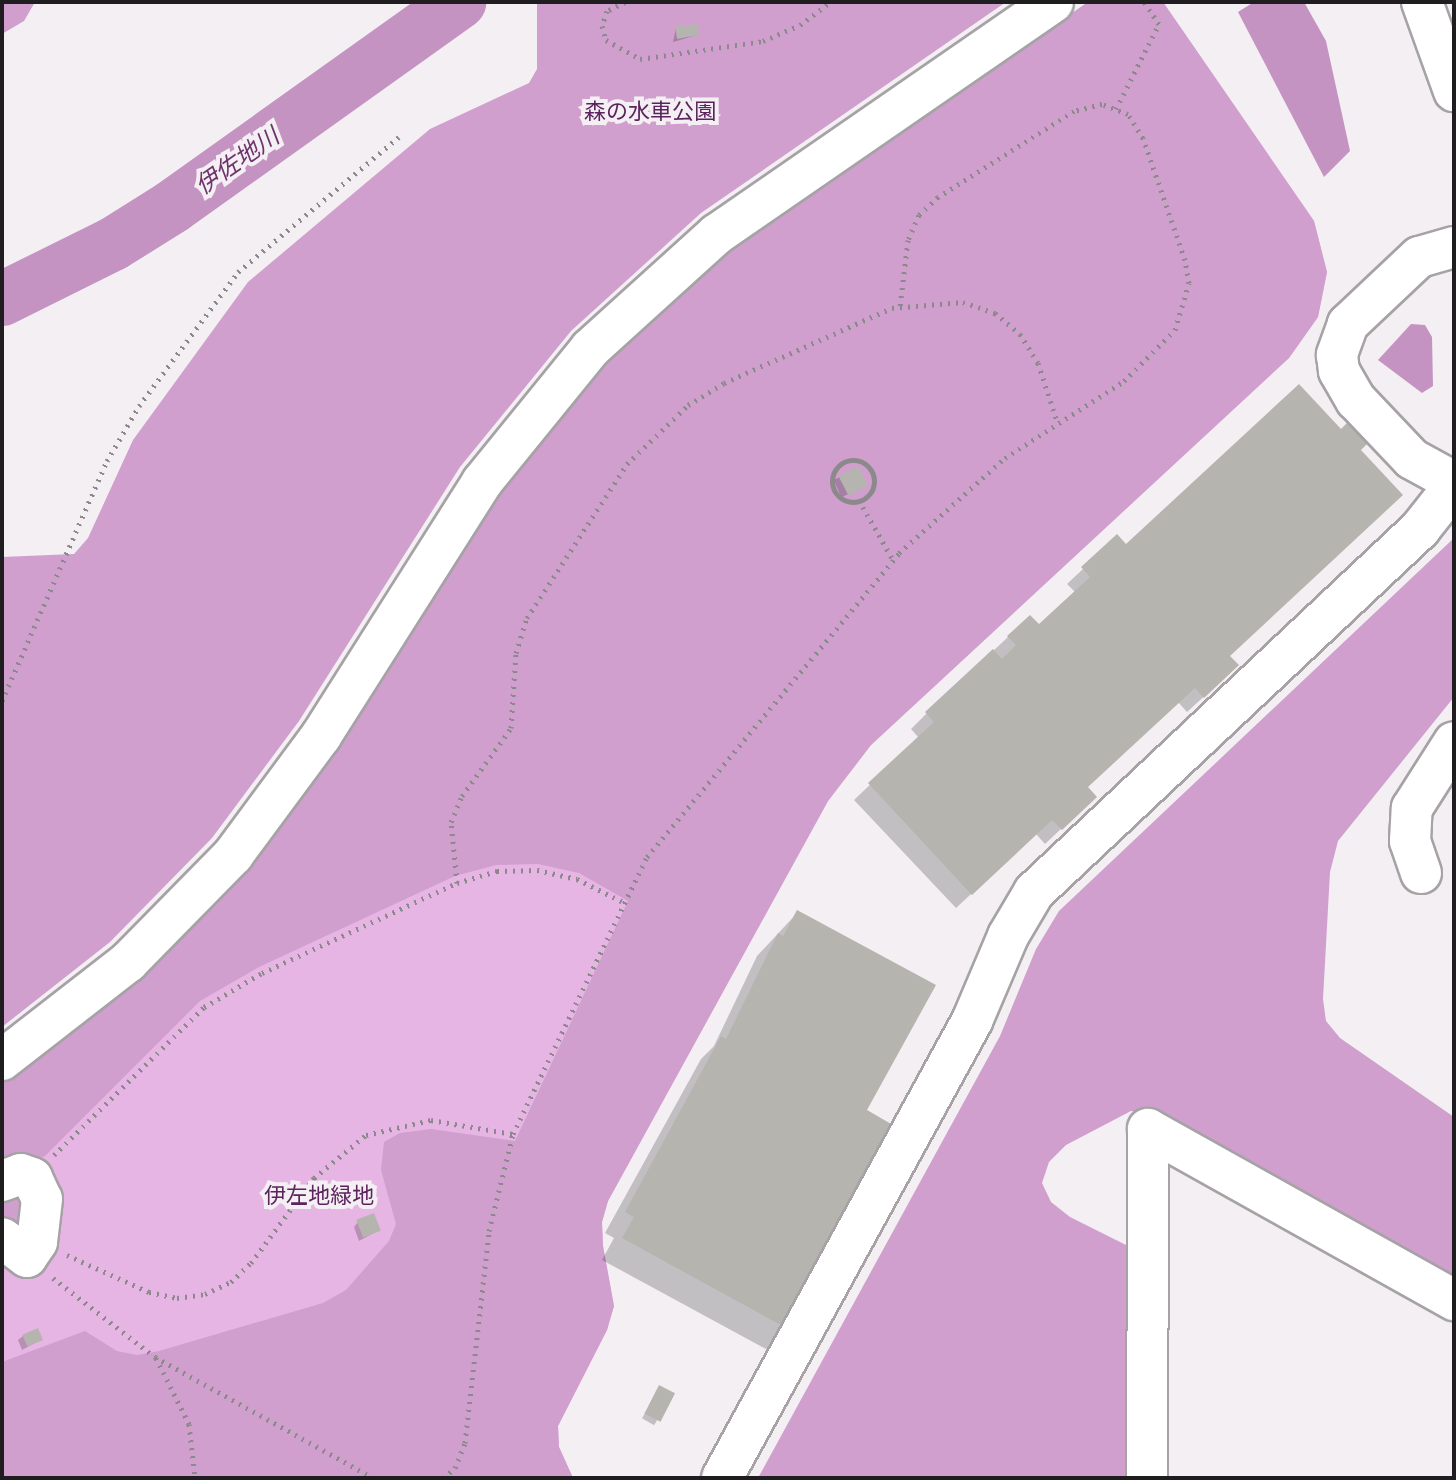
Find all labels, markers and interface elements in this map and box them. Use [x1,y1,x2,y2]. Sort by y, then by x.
park label: 森の水車公園 [584,99,716,125]
water label: 伊佐地川 [189,122,285,200]
park label: 伊左地緑地 [264,1183,374,1209]

